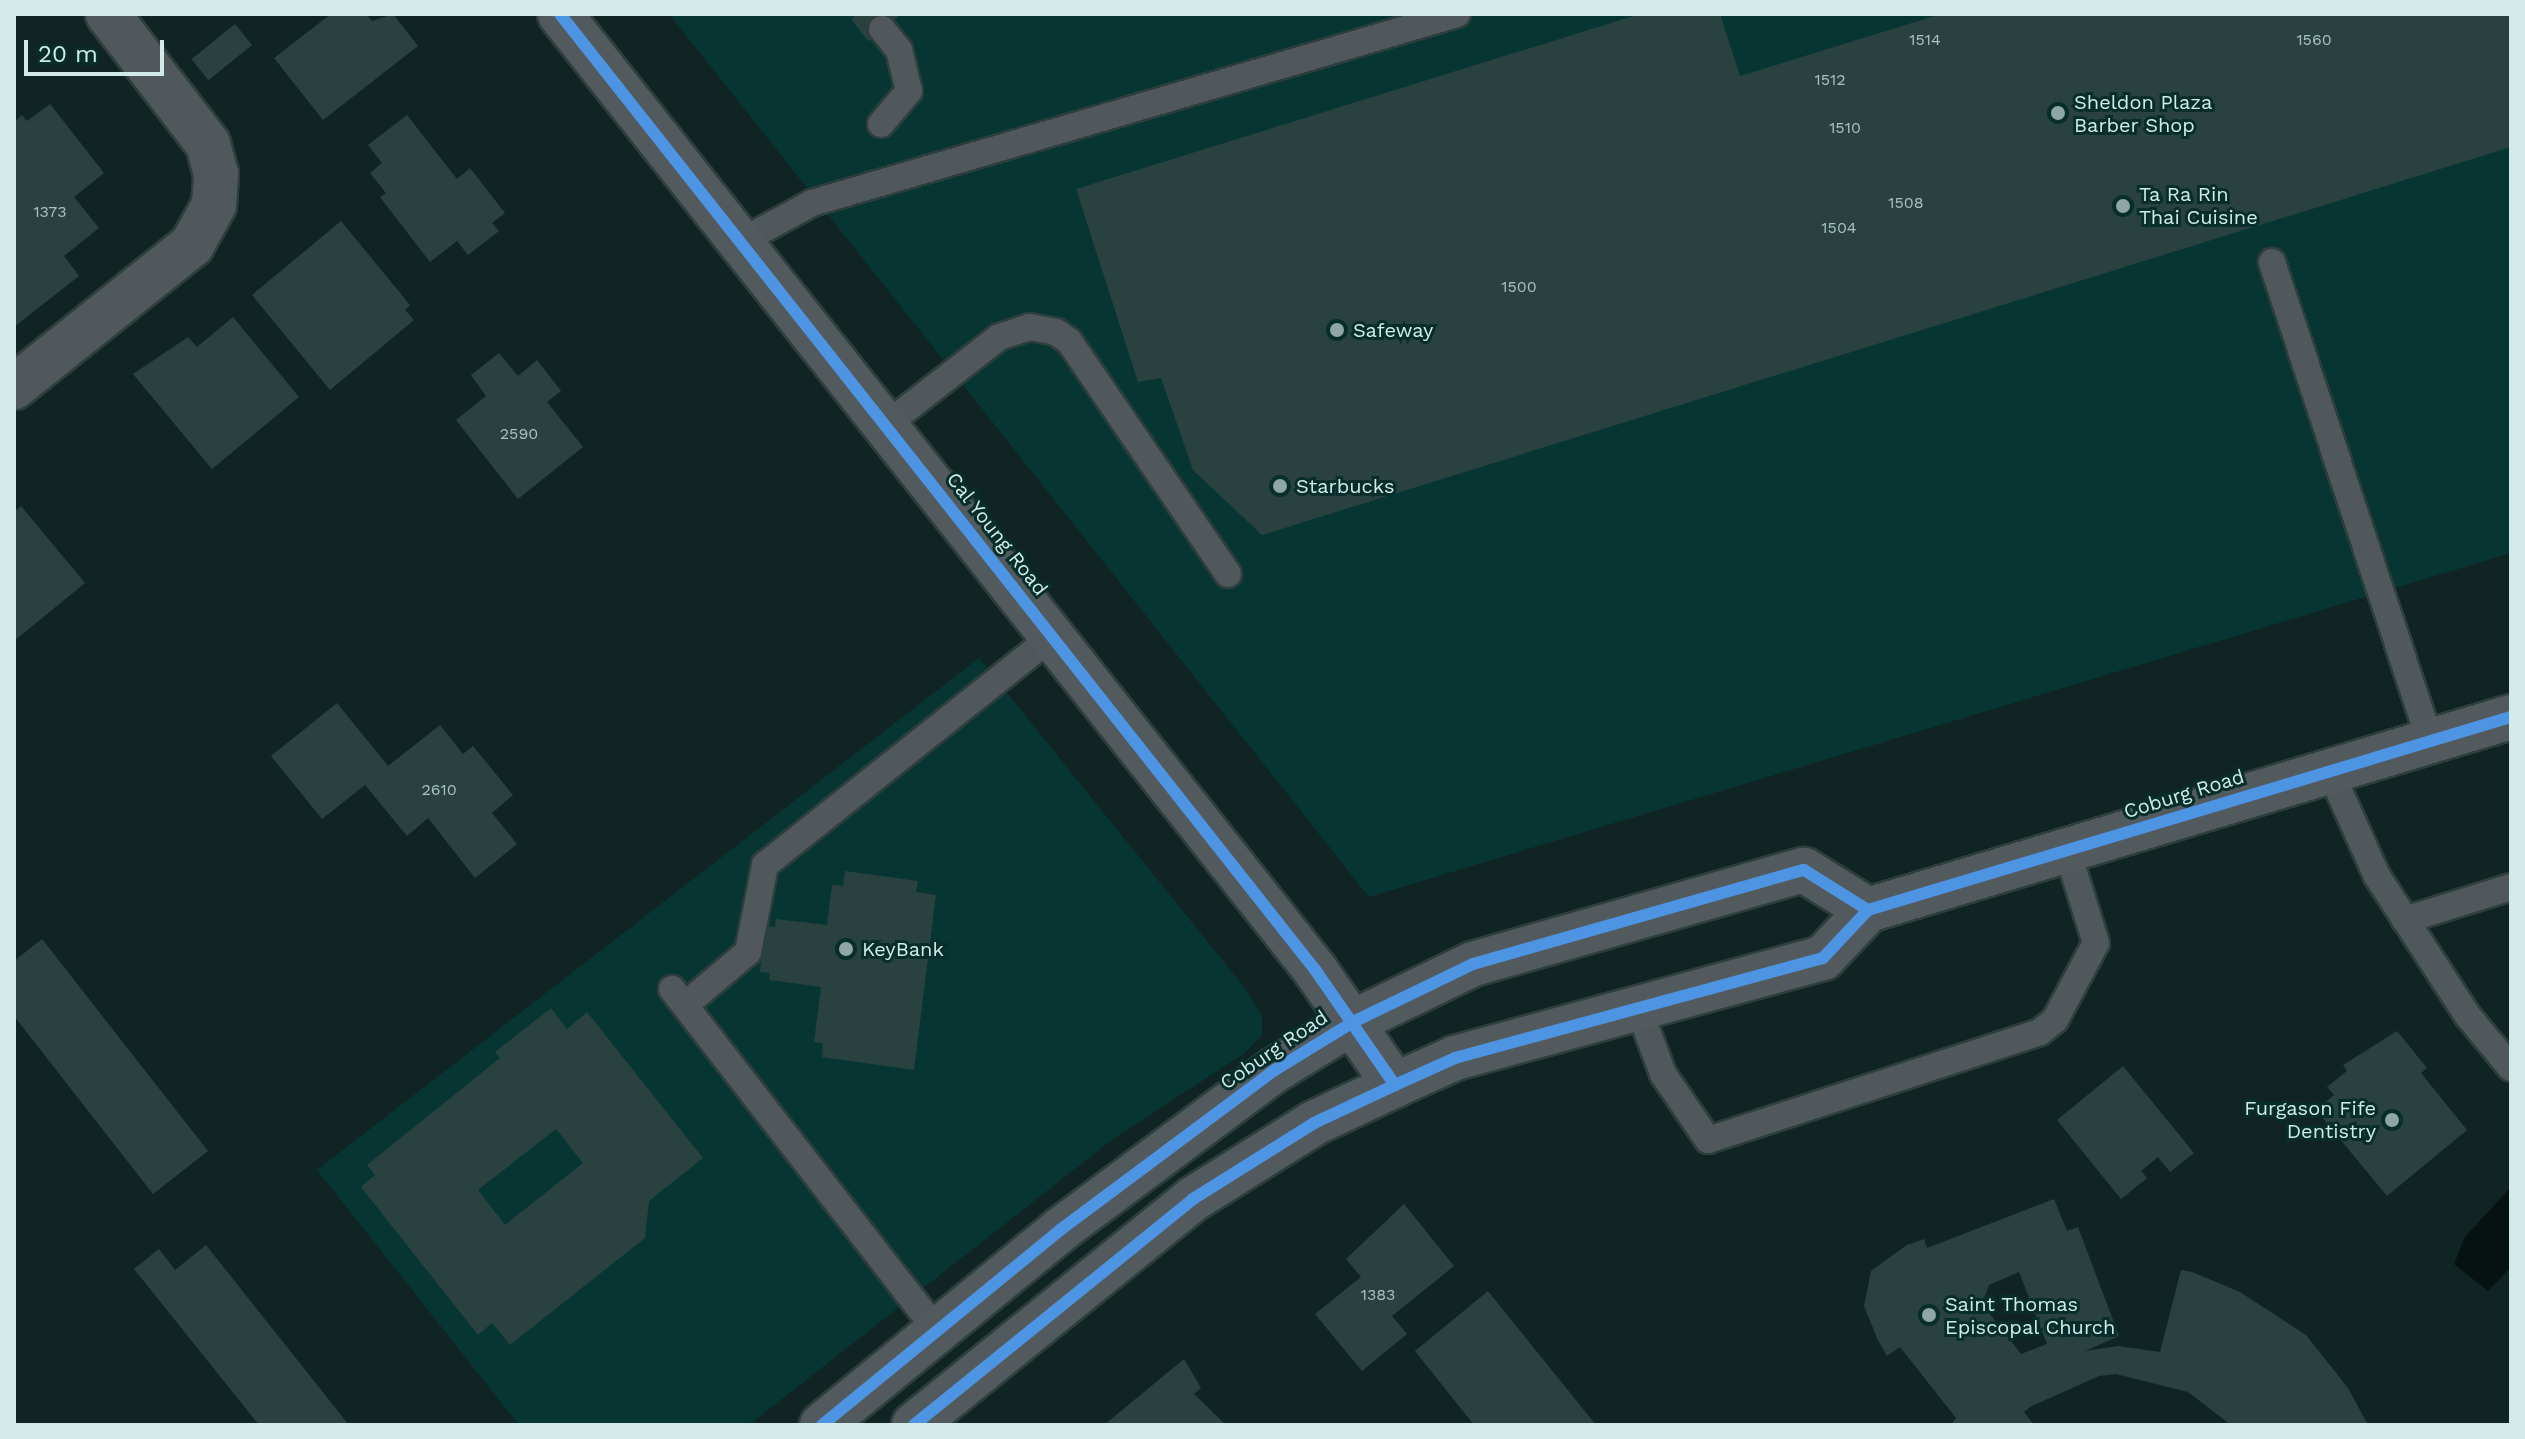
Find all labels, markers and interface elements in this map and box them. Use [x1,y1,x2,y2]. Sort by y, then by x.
scale bar [28,24,168,74]
house number: 1514 [1909,30,1941,50]
house number: 1560 [2296,30,2332,50]
text: 20 m [38,40,98,68]
house number: 1512 [1814,70,1846,90]
place label: Sheldon Plaza Barber Shop [2074,90,2212,137]
marker: Sheldon Plaza Barber Shop [2049,104,2067,122]
house number: 1510 [1829,118,1861,138]
place label: Ta Ra Rin Thai Cuisine [2139,182,2258,229]
house number: 1508 [1888,193,1924,213]
marker: Ta Ra Rin Thai Cuisine [2114,197,2132,215]
house number: 1373 [33,202,67,222]
house number: 1504 [1821,218,1857,238]
house number: 1500 [1501,277,1537,297]
place label: Safeway [1353,318,1433,342]
marker: Safeway [1328,321,1346,339]
house number: 2590 [500,424,538,444]
street label: Cal Young Road [941,467,1053,601]
place label: Starbucks [1296,474,1394,498]
marker: Starbucks [1271,477,1289,495]
street label: Coburg Road [2121,764,2247,824]
house number: 2610 [421,780,457,800]
place label: KeyBank [862,937,944,961]
marker: KeyBank [837,940,855,958]
street label: Coburg Road [1216,1005,1332,1095]
place label: Furgason Fife Dentistry [2244,1096,2376,1143]
marker: Furgason Fife Dentistry [2383,1111,2401,1129]
house number: 1383 [1361,1285,1395,1305]
place label: Saint Thomas Episcopal Church [1945,1292,2116,1339]
marker: Saint Thomas Episcopal Church [1920,1306,1938,1324]

